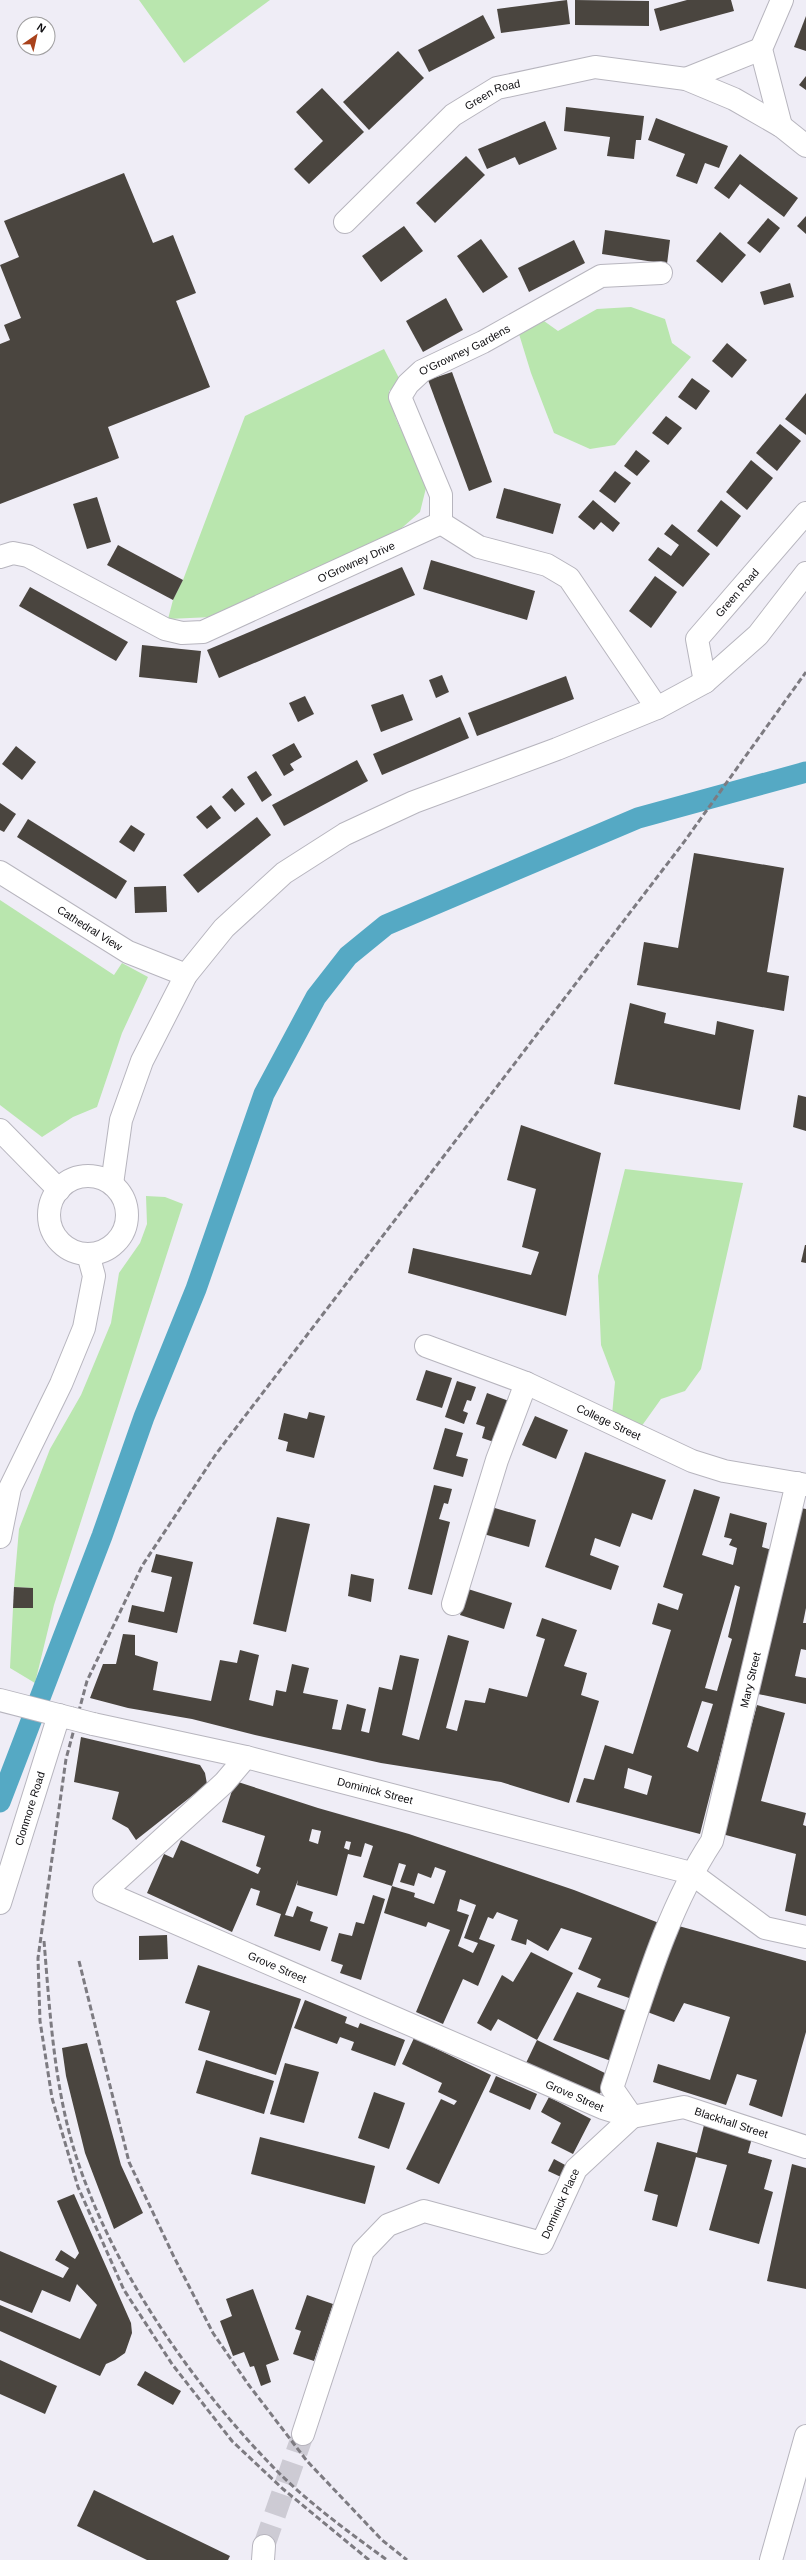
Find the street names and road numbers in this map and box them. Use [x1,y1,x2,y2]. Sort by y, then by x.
street label: Green Road [463,77,521,112]
street label: O'Growney Gardens [417,322,512,378]
street label: O'Growney Drive [316,539,397,585]
street label: Green Road [713,566,761,619]
street label: Cathedral View [55,903,125,953]
street label: College Street [575,1402,643,1442]
street label: Mary Street [738,1651,763,1709]
street label: Clonmore Road [12,1770,47,1847]
street label: Dominick Street [336,1775,414,1806]
street label: Grove Street [246,1949,308,1985]
street label: Grove Street [544,2078,606,2114]
street label: Blackhall Street [693,2105,770,2140]
street label: Dominick Place [539,2167,581,2240]

